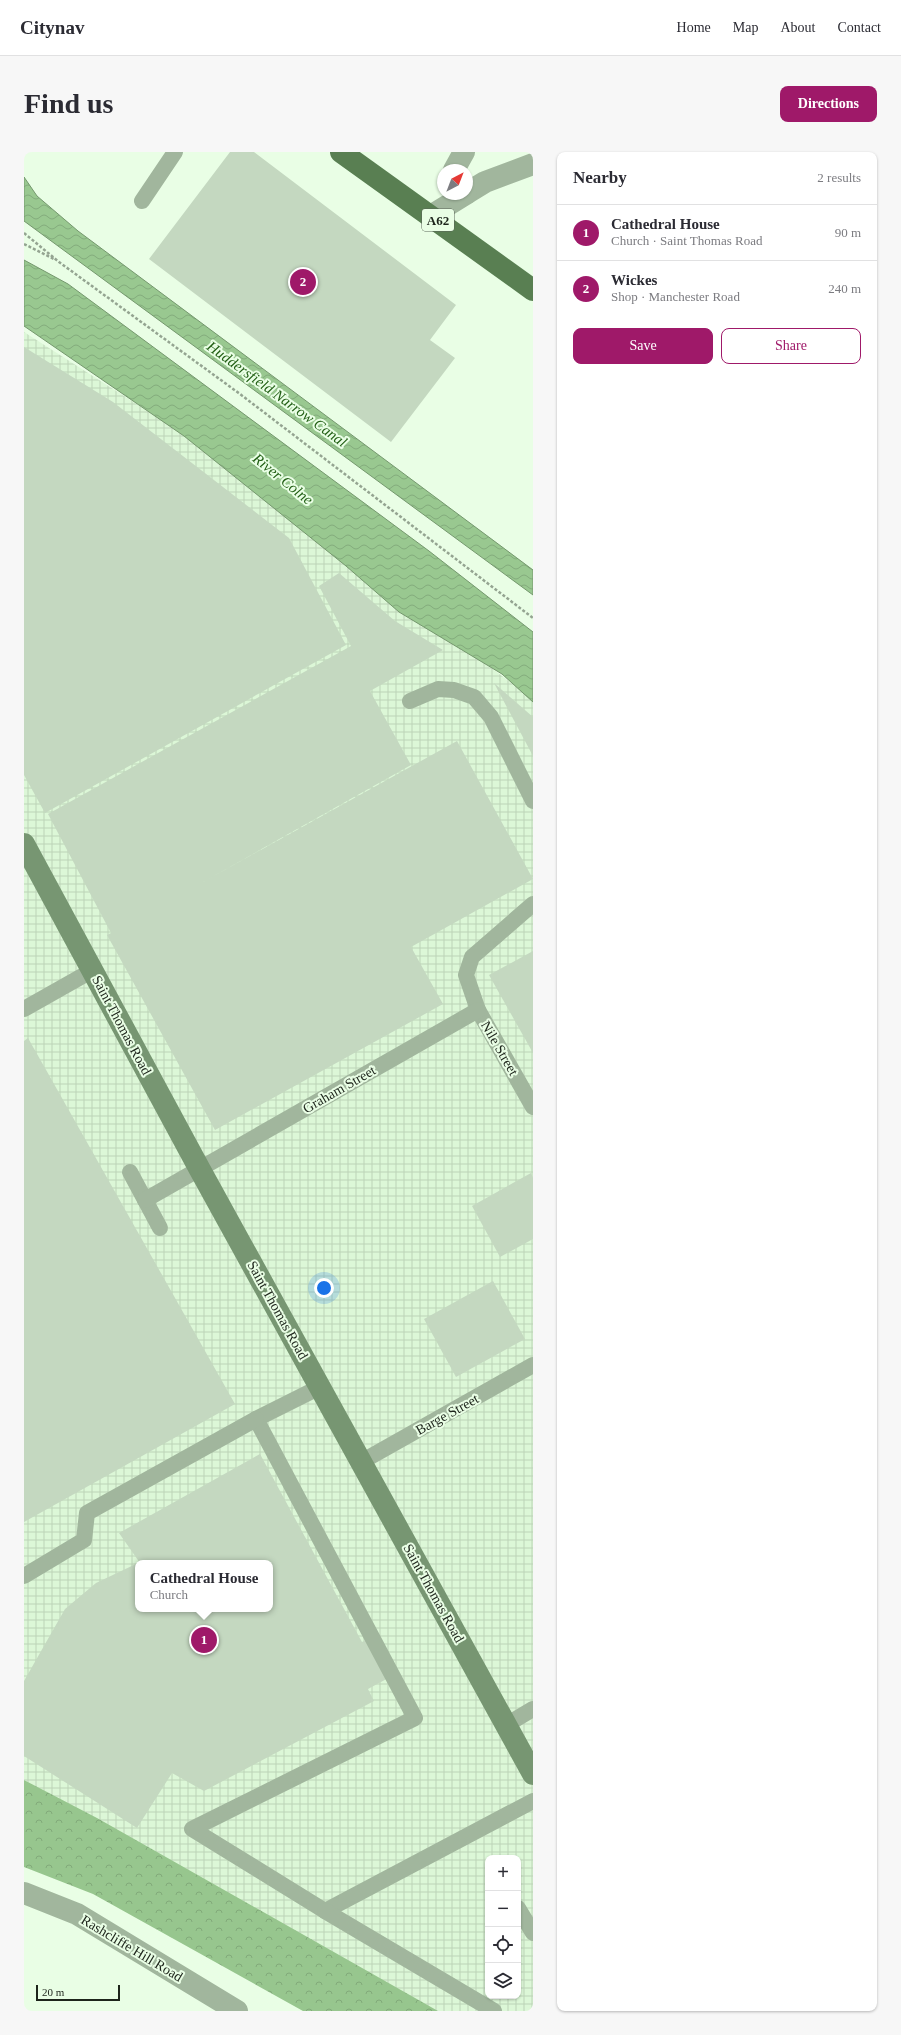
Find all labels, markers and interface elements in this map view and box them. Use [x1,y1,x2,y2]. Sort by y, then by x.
text: Citynav [20,17,84,38]
text: Home [677,20,711,35]
text: Map [733,20,758,35]
text: About [780,20,815,35]
text: Contact [837,20,881,35]
button: Directions [780,86,877,122]
text: Find us [24,88,114,119]
north arrow [437,164,473,200]
text: Nearby [573,168,627,187]
text: 2 results [817,170,861,185]
road number: A62 [422,209,454,231]
text: Cathedral House [611,216,720,232]
text: 1 [583,225,589,240]
text: 90 m [835,225,861,240]
text: Church · Saint Thomas Road [611,233,762,248]
pin: 2 [290,267,316,297]
text: Wickes [611,272,657,288]
text: 2 [583,281,589,296]
text: 240 m [828,281,861,296]
text: Shop · Manchester Road [611,289,740,304]
button: Save [573,328,713,364]
button: Share [721,328,861,364]
water label: Huddersfield Narrow Canal [203,337,350,450]
water label: River Colne [249,449,316,508]
street label: Saint Thomas Road [89,973,154,1077]
street label: Nile Street [478,1018,521,1078]
street label: Graham Street [300,1063,378,1116]
street label: Saint Thomas Road [244,1258,311,1362]
your location [314,1278,334,1298]
street label: Barge Street [413,1391,481,1438]
street label: Saint Thomas Road [400,1541,467,1645]
popup [135,1560,273,1612]
text: Cathedral House [150,1570,258,1586]
text: Church [150,1587,188,1602]
pin: 1 [191,1625,217,1655]
map controls [485,1855,521,1999]
button: + [485,1855,521,1891]
button: − [485,1891,521,1927]
street label: Rashcliffe Hill Road [78,1912,185,1985]
button: locate [485,1927,521,1963]
button: layers [485,1963,521,1999]
scale bar [36,1983,120,2002]
text: 20 m [42,1986,64,1998]

